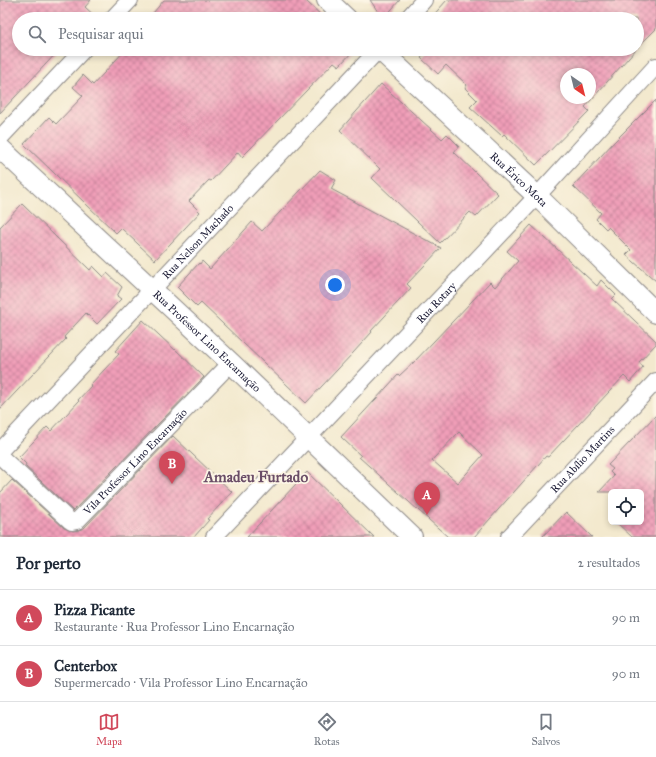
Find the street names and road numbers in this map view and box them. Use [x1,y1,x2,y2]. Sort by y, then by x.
street label: Rua Érico Mota [487,150,550,210]
street label: Rua Nelson Machado [160,201,236,282]
street label: Rua Rotary [414,279,460,326]
street label: Rua Professor Lino Encarnação [150,288,263,395]
street label: Vila Professor Lino Encarnação [80,406,190,518]
street label: Rua Abílio Martins [548,423,617,496]

